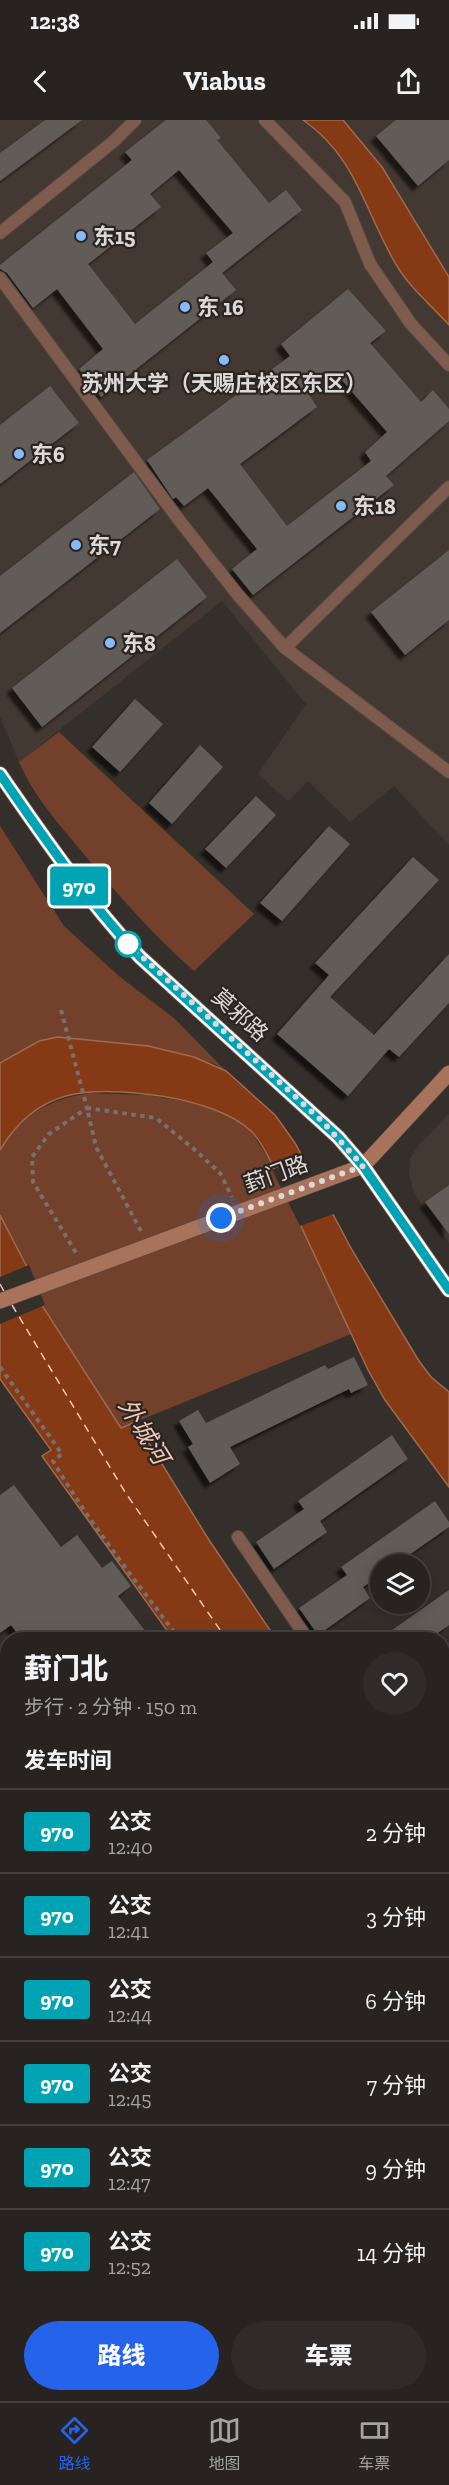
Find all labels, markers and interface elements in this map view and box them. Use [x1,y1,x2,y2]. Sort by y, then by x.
text: 12:38 [30,8,80,35]
icon: back [24,65,57,98]
text: Viabus [183,65,266,97]
icon: share [392,65,425,98]
place label: 东15 [93,223,135,250]
marker: 东15 [74,229,88,243]
place label: 东 16 [197,294,244,321]
marker: 东 16 [178,300,192,314]
marker: 苏州大学（天赐庄校区东区） [217,353,231,367]
place label: 苏州大学（天赐庄校区东区） [81,370,367,397]
place label: 东6 [31,441,65,468]
marker: 东6 [12,447,26,461]
place label: 东18 [353,493,396,520]
marker: 东18 [334,499,348,513]
place label: 东7 [88,532,121,559]
marker: 东7 [69,538,83,552]
place label: 东8 [122,630,156,657]
marker: 东8 [103,636,117,650]
line badge: 970 [44,866,113,906]
text: 970 [62,874,96,899]
unlabelled marker [115,931,141,957]
street label: 莫邪路 [206,983,274,1047]
street label: 葑门路 [240,1150,312,1198]
your location [206,1203,236,1233]
water label: 外城河 [113,1393,177,1473]
map controls [370,1554,430,1614]
button: layers [370,1554,430,1614]
text: 葑门北 [24,1652,108,1685]
button: heart [363,1652,426,1715]
text: 步行 · 2 分钟 · 150 m [24,1695,197,1719]
text: 发车时间 [24,1747,112,1774]
text: 公交 [108,1808,152,1835]
text: 970 [40,1819,74,1844]
text: 2 分钟 [366,1820,426,1847]
text: 12:40 [108,1835,153,1859]
text: 公交 [108,1892,152,1919]
text: 970 [40,1903,74,1928]
text: 3 分钟 [366,1904,426,1931]
text: 12:41 [108,1919,149,1943]
text: 公交 [108,1976,152,2003]
text: 970 [40,1987,74,2012]
text: 6 分钟 [365,1988,426,2015]
text: 12:44 [108,2003,152,2027]
text: 公交 [108,2060,152,2087]
text: 970 [40,2071,74,2096]
text: 7 分钟 [367,2072,426,2099]
text: 12:45 [108,2087,152,2111]
text: 公交 [108,2144,152,2171]
text: 970 [40,2155,74,2180]
text: 9 分钟 [365,2156,426,2183]
text: 12:47 [108,2171,150,2195]
text: 公交 [108,2228,152,2255]
text: 970 [40,2239,74,2264]
text: 14 分钟 [357,2240,426,2267]
text: 12:52 [108,2255,151,2279]
button: 路线 [24,2321,219,2390]
button: 车票 [231,2321,426,2390]
tab: 路线 [58,2414,91,2474]
tab: 地图 [208,2414,241,2474]
tab: 车票 [358,2414,391,2474]

